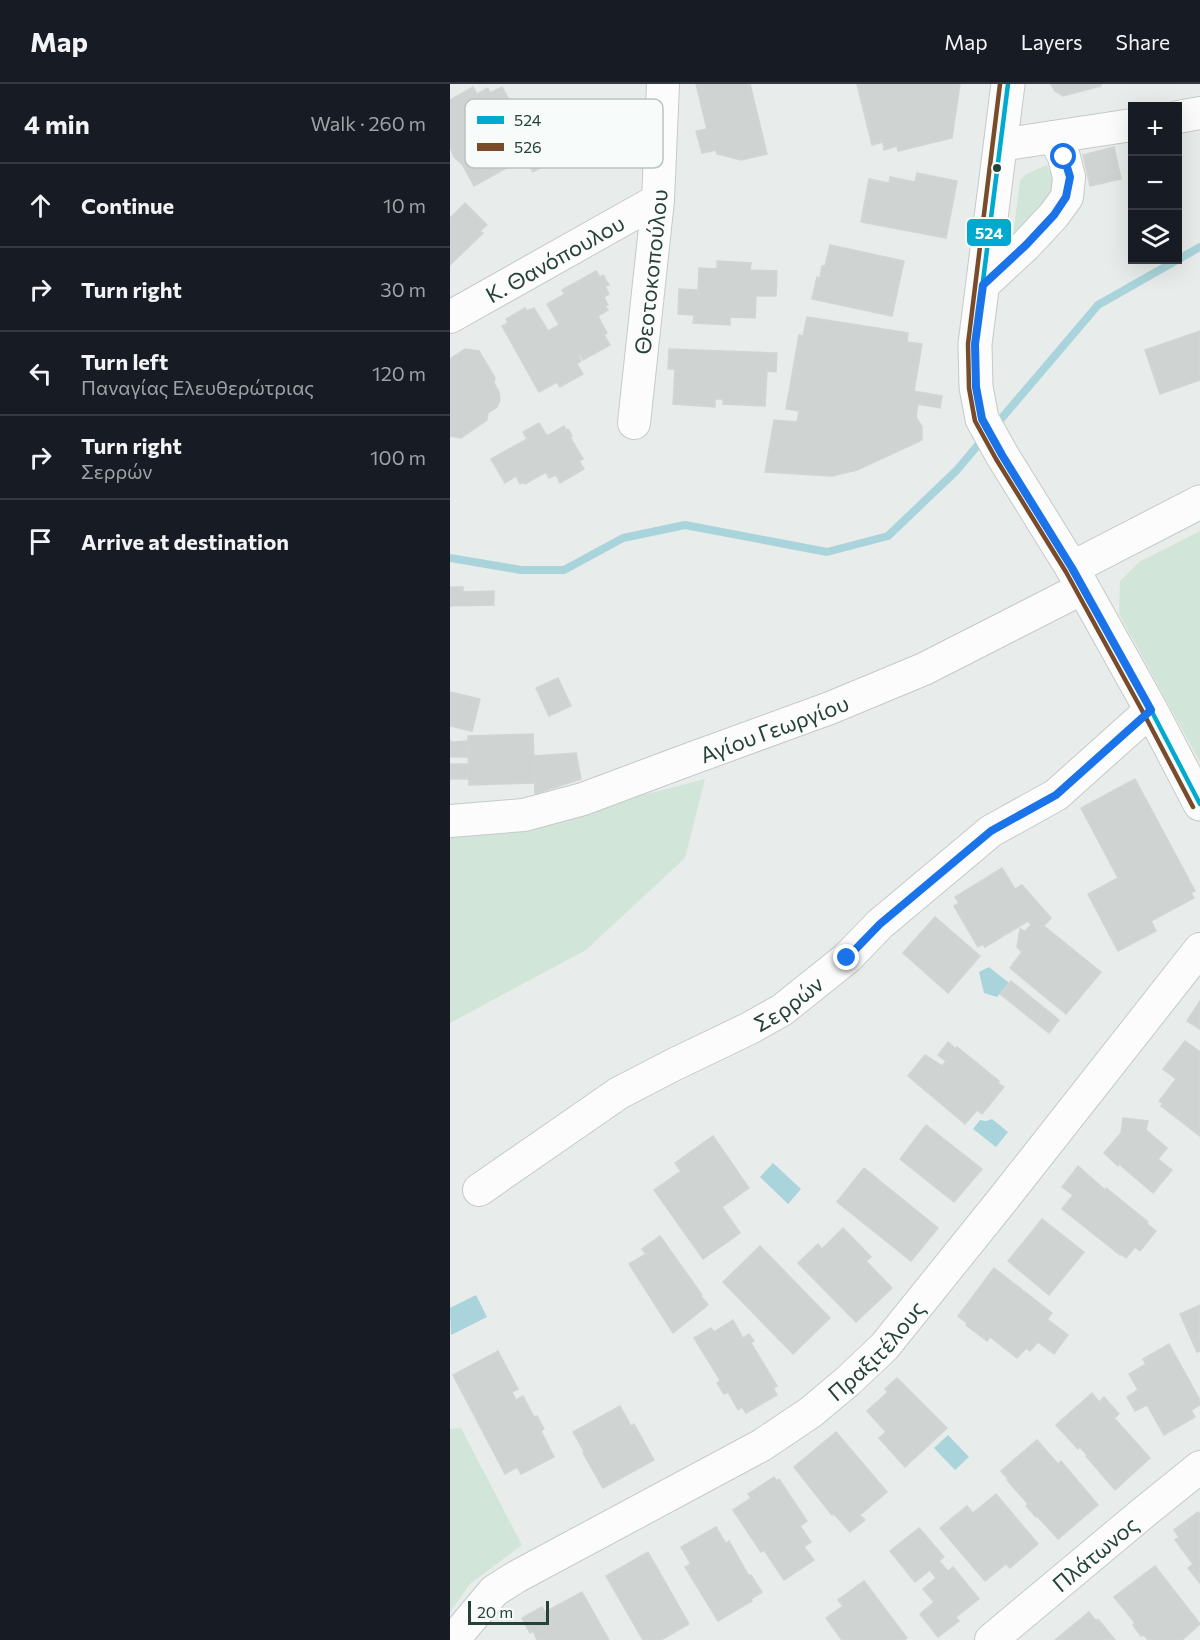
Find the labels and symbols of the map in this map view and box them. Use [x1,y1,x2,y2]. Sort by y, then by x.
legend [465,99,663,168]
text: 524 [514,110,542,129]
text: 526 [514,137,542,156]
route start [1050,143,1076,169]
unlabelled marker [991,162,1003,174]
street label: Θεοτοκοπούλου [628,189,672,356]
street label: Κ. Θανόπουλου [480,208,629,308]
line badge: 524 [966,218,1012,247]
text: 524 [975,223,1003,242]
street label: Αγίου Γεωργίου [696,688,852,768]
route end [833,944,859,970]
street label: Σερρών [749,969,828,1037]
street label: Πραξιτέλους [822,1295,930,1406]
street label: Πλάτωνος [1046,1510,1143,1597]
scale bar [468,1598,549,1626]

